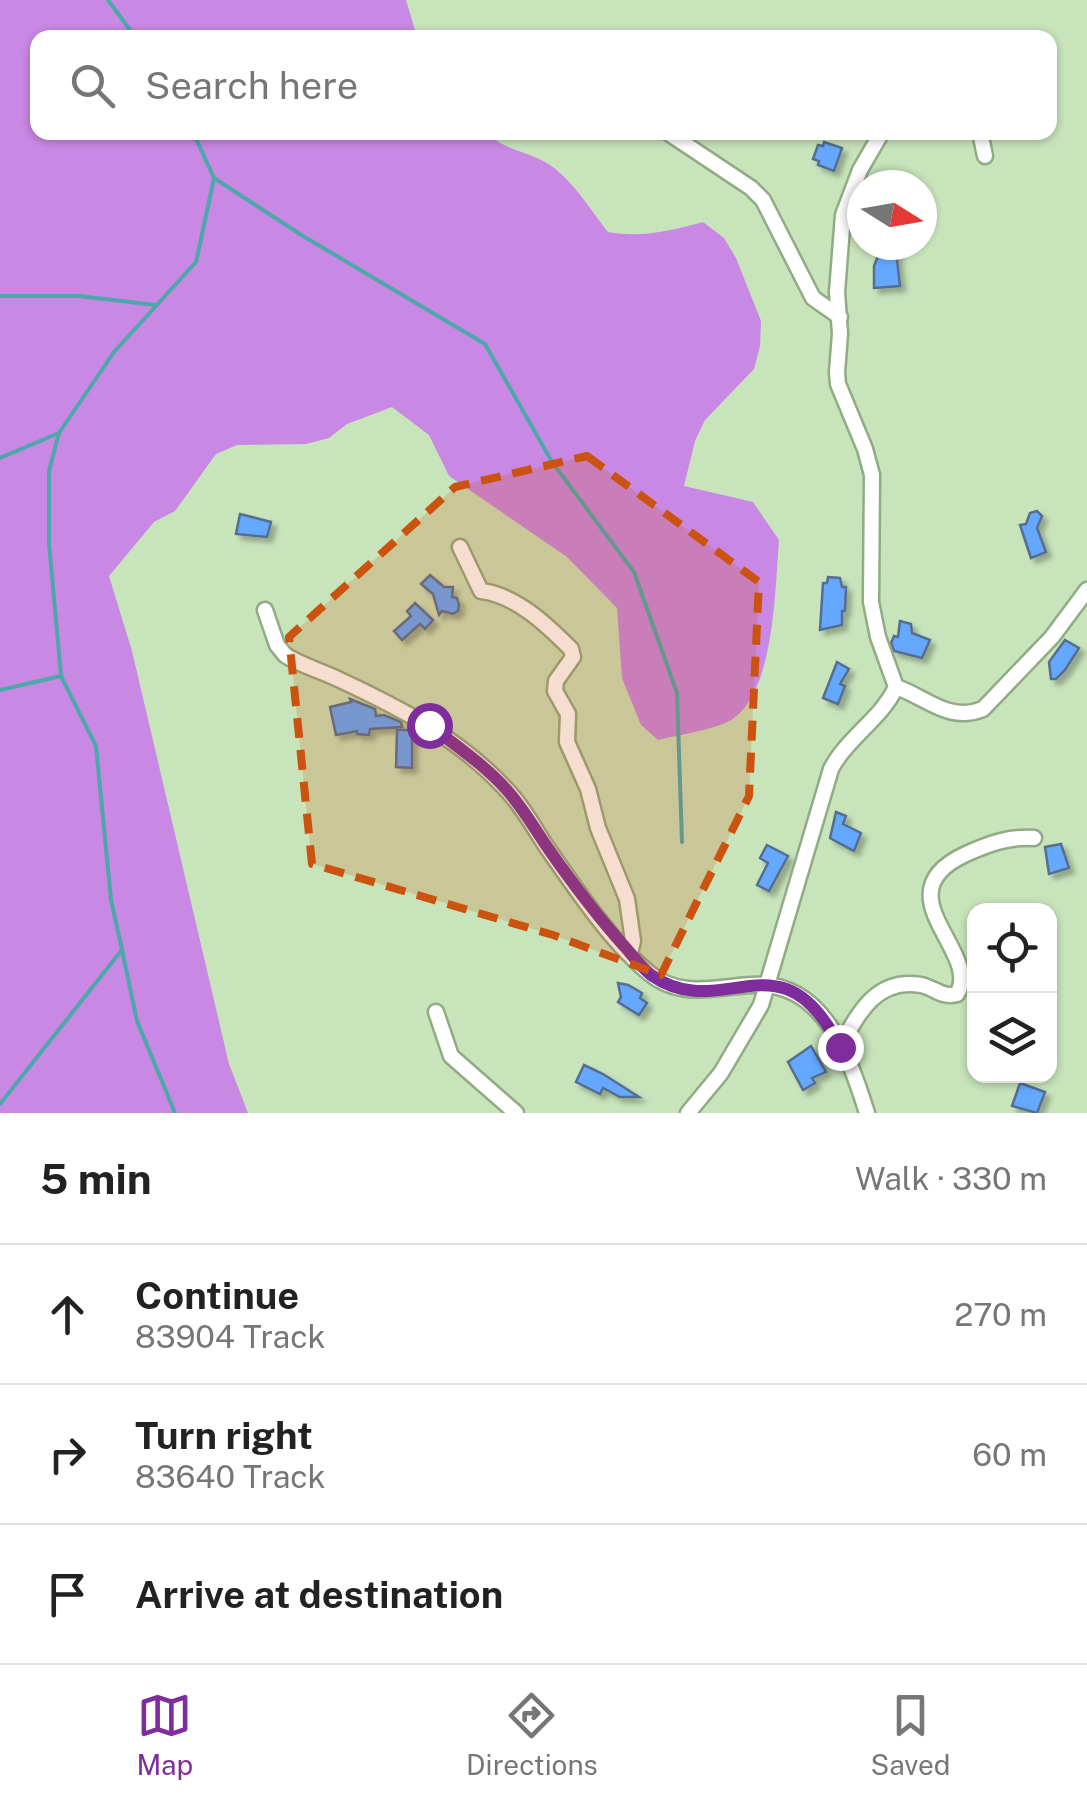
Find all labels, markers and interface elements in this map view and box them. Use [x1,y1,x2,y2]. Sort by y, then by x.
search box [30,30,1057,140]
icon: search [65,58,120,113]
text: Search here [145,63,358,108]
north arrow [847,170,937,260]
route start [407,703,453,749]
map controls [967,903,1057,1083]
button: locate [967,903,1057,993]
button: layers [967,993,1057,1083]
route end [818,1025,864,1071]
text: 5 min [40,1154,152,1203]
text: Walk · 330 m [855,1160,1047,1197]
text: Continue [135,1273,299,1318]
icon: ahead [40,1287,95,1342]
text: 270 m [954,1296,1047,1333]
text: 83904 Track [135,1318,325,1355]
text: Turn right [135,1413,313,1458]
icon: right [40,1427,95,1482]
text: 60 m [972,1436,1047,1473]
text: 83640 Track [135,1458,326,1495]
icon: arrive [40,1567,95,1622]
text: Arrive at destination [135,1572,503,1617]
tab: Map [136,1688,193,1781]
tab: Directions [466,1688,598,1781]
tab: Saved [870,1688,951,1781]

